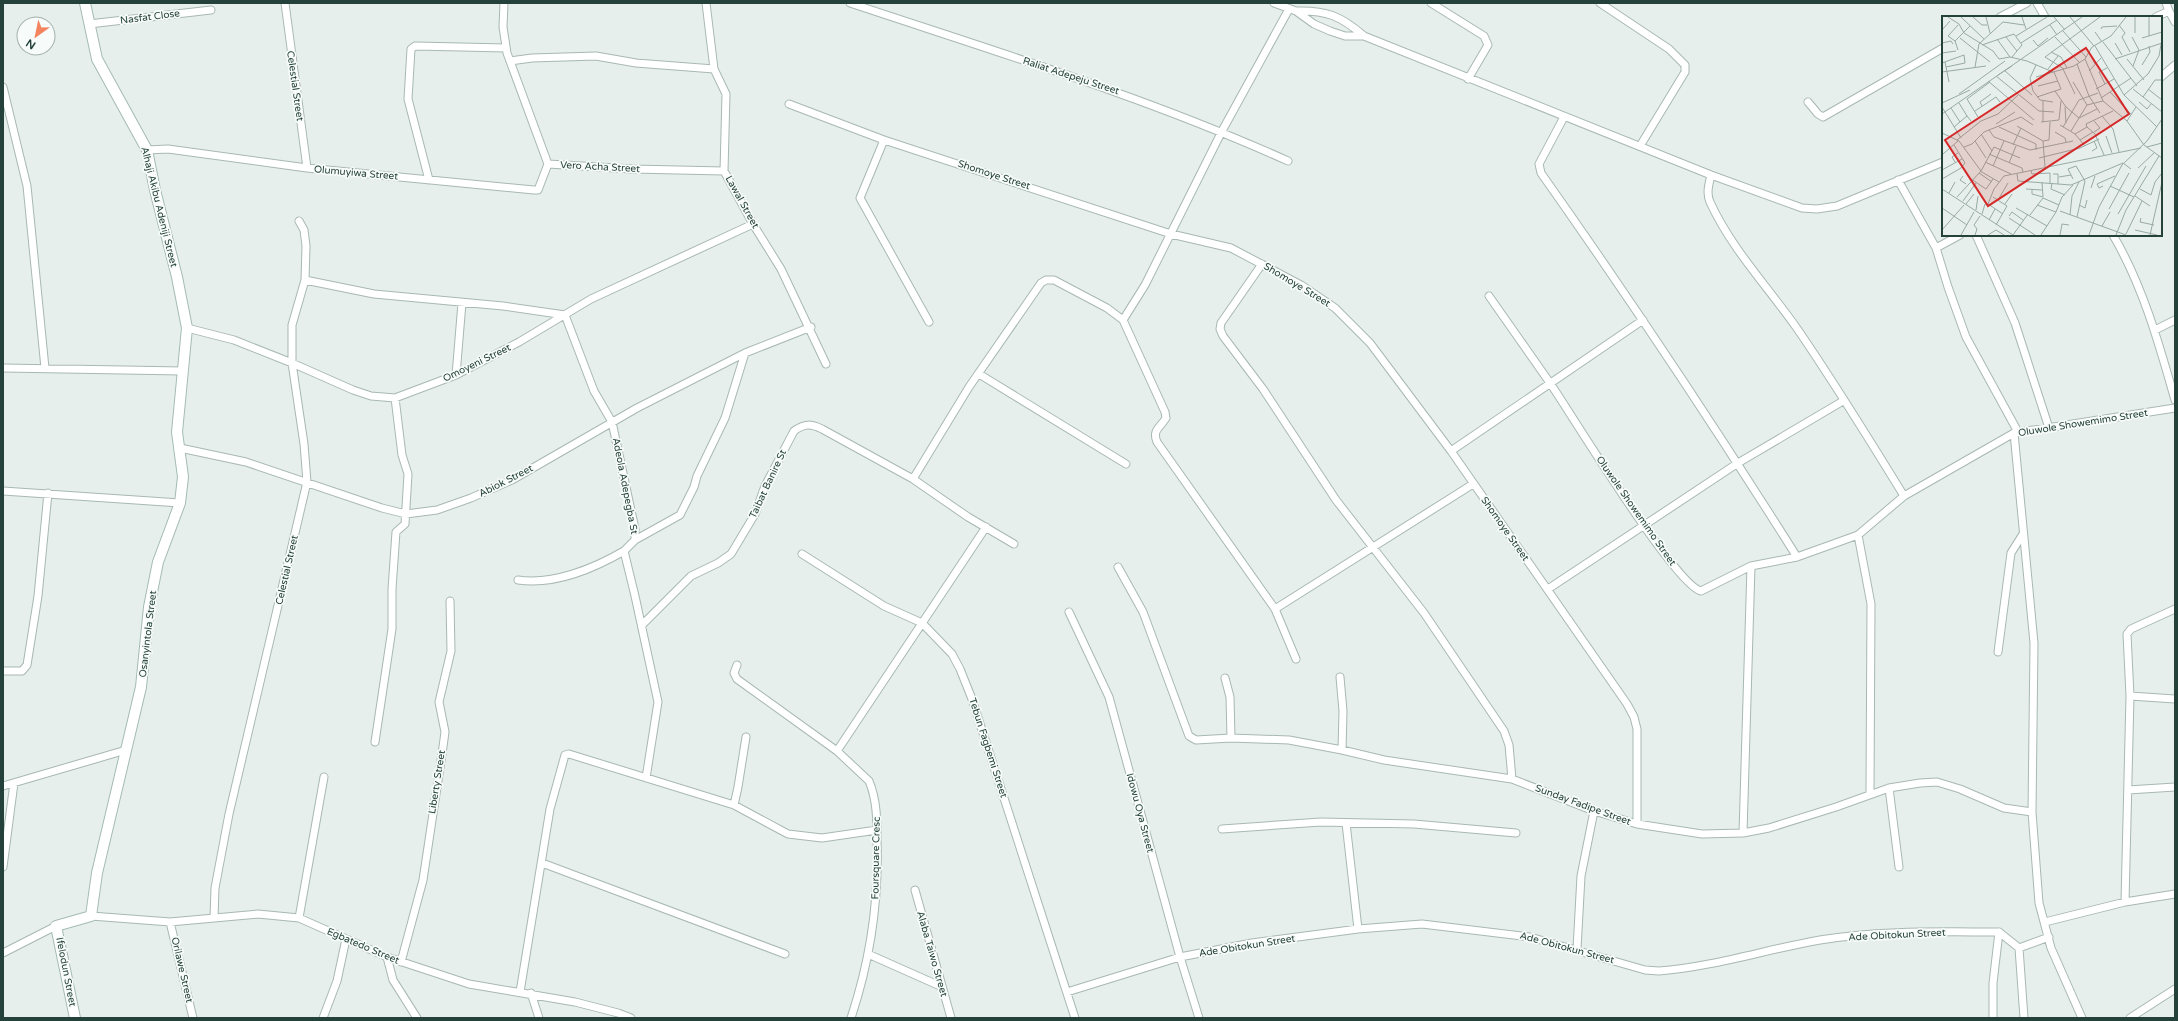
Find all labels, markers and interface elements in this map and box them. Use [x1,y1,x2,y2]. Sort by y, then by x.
street label: Nasfat Close [119,7,181,27]
north arrow [16,16,56,56]
inset map [1942,16,2162,236]
text: N [24,36,38,52]
street label: Celestial Street [284,50,306,122]
street label: Raliat Adepeju Street [1021,55,1121,97]
street label: Alhaji Akibu Adeniji Street [138,146,180,269]
street label: Shomoye Street [956,158,1032,192]
street label: Vero Acha Street [560,159,640,175]
street label: Olumuyiwa Street [313,163,399,183]
street label: Lawal Street [723,174,761,231]
street label: Shomoye Street [1262,260,1333,310]
street label: Omoyeni Street [441,341,513,385]
street label: Oluwole Showemimo Street [2017,407,2149,439]
street label: Adeola Adepegba St [610,437,640,535]
street label: Taibat Banire St [747,448,789,520]
street label: Oluwole Showemimo Street [1593,454,1679,568]
street label: Abiok Street [477,462,535,500]
street label: Shomoye Street [1478,495,1532,564]
street label: Celestial Street [273,534,301,606]
street label: Osanyintola Street [137,590,159,678]
street label: Tebun Fagbemi Street [966,697,1010,800]
street label: Liberty Street [426,749,448,815]
street label: Idowu Oya Street [1124,772,1156,854]
street label: Sunday Fadipe Street [1534,782,1633,828]
street label: Foursquare Cresc [869,817,883,899]
street label: Alaba Taiwo Street [914,910,950,998]
street label: Egbatedo Street [325,925,401,967]
street label: Ade Obitokun Street [1848,926,1946,944]
street label: Ade Obitokun Street [1518,930,1616,966]
street label: Ade Obitokun Street [1198,932,1296,960]
street label: Ifelodun Street [53,936,79,1008]
street label: Orilawe Street [169,936,195,1004]

